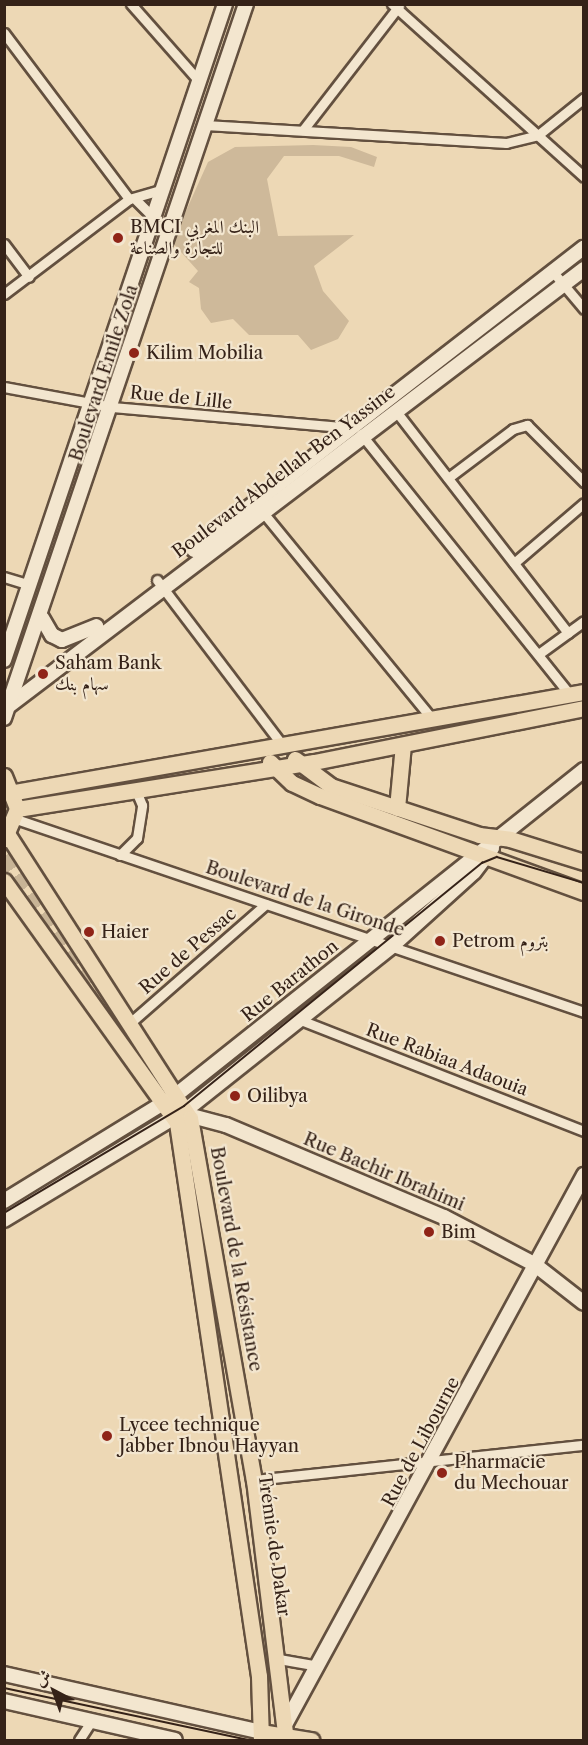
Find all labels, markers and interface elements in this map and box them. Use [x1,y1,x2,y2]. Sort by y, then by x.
place label: BMCI البنك المغربي للتجارة والصناعة [130,217,259,260]
marker: BMCI البنك المغربي للتجارة والصناعة [111,231,125,245]
street label: Boulevard Emile Zola [65,282,143,464]
place label: Kilim Mobilia [146,342,263,364]
marker: Kilim Mobilia [127,346,141,360]
street label: Boulevard Abdellah Ben Yassine [168,381,400,563]
street label: Rue de Lille [129,382,233,414]
place label: Saham Bank سهام بنك [55,653,161,696]
marker: Saham Bank سهام بنك [36,667,50,681]
street label: Boulevard de la Gironde [203,857,407,941]
street label: Rue de Pessac [135,903,241,999]
place label: Haier [101,921,149,943]
marker: Haier [82,925,96,939]
place label: Petrom بتروم [452,930,548,952]
marker: Petrom بتروم [433,934,447,948]
street label: Rue Barathon [237,935,343,1027]
street label: Rue Rabiaa Adaouia [363,1019,531,1101]
place label: Oilibya [247,1085,308,1107]
marker: Oilibya [228,1089,242,1103]
street label: Rue Bachir Ibrahimi [300,1128,468,1216]
street label: Boulevard de la Résistance [206,1145,266,1373]
place label: Bim [441,1221,476,1243]
marker: Bim [422,1225,436,1239]
street label: Rue de Libourne [378,1373,464,1511]
place label: Lycee technique Jabber Ibnou Hayyan [119,1415,299,1458]
marker: Lycee technique Jabber Ibnou Hayyan [100,1429,114,1443]
place label: Pharmacie du Mechouar [454,1452,569,1494]
marker: Pharmacie du Mechouar [435,1466,449,1480]
street label: Trémie de Dakar [253,1472,295,1618]
north arrow [24,1661,84,1721]
text: ش [30,1665,55,1690]

